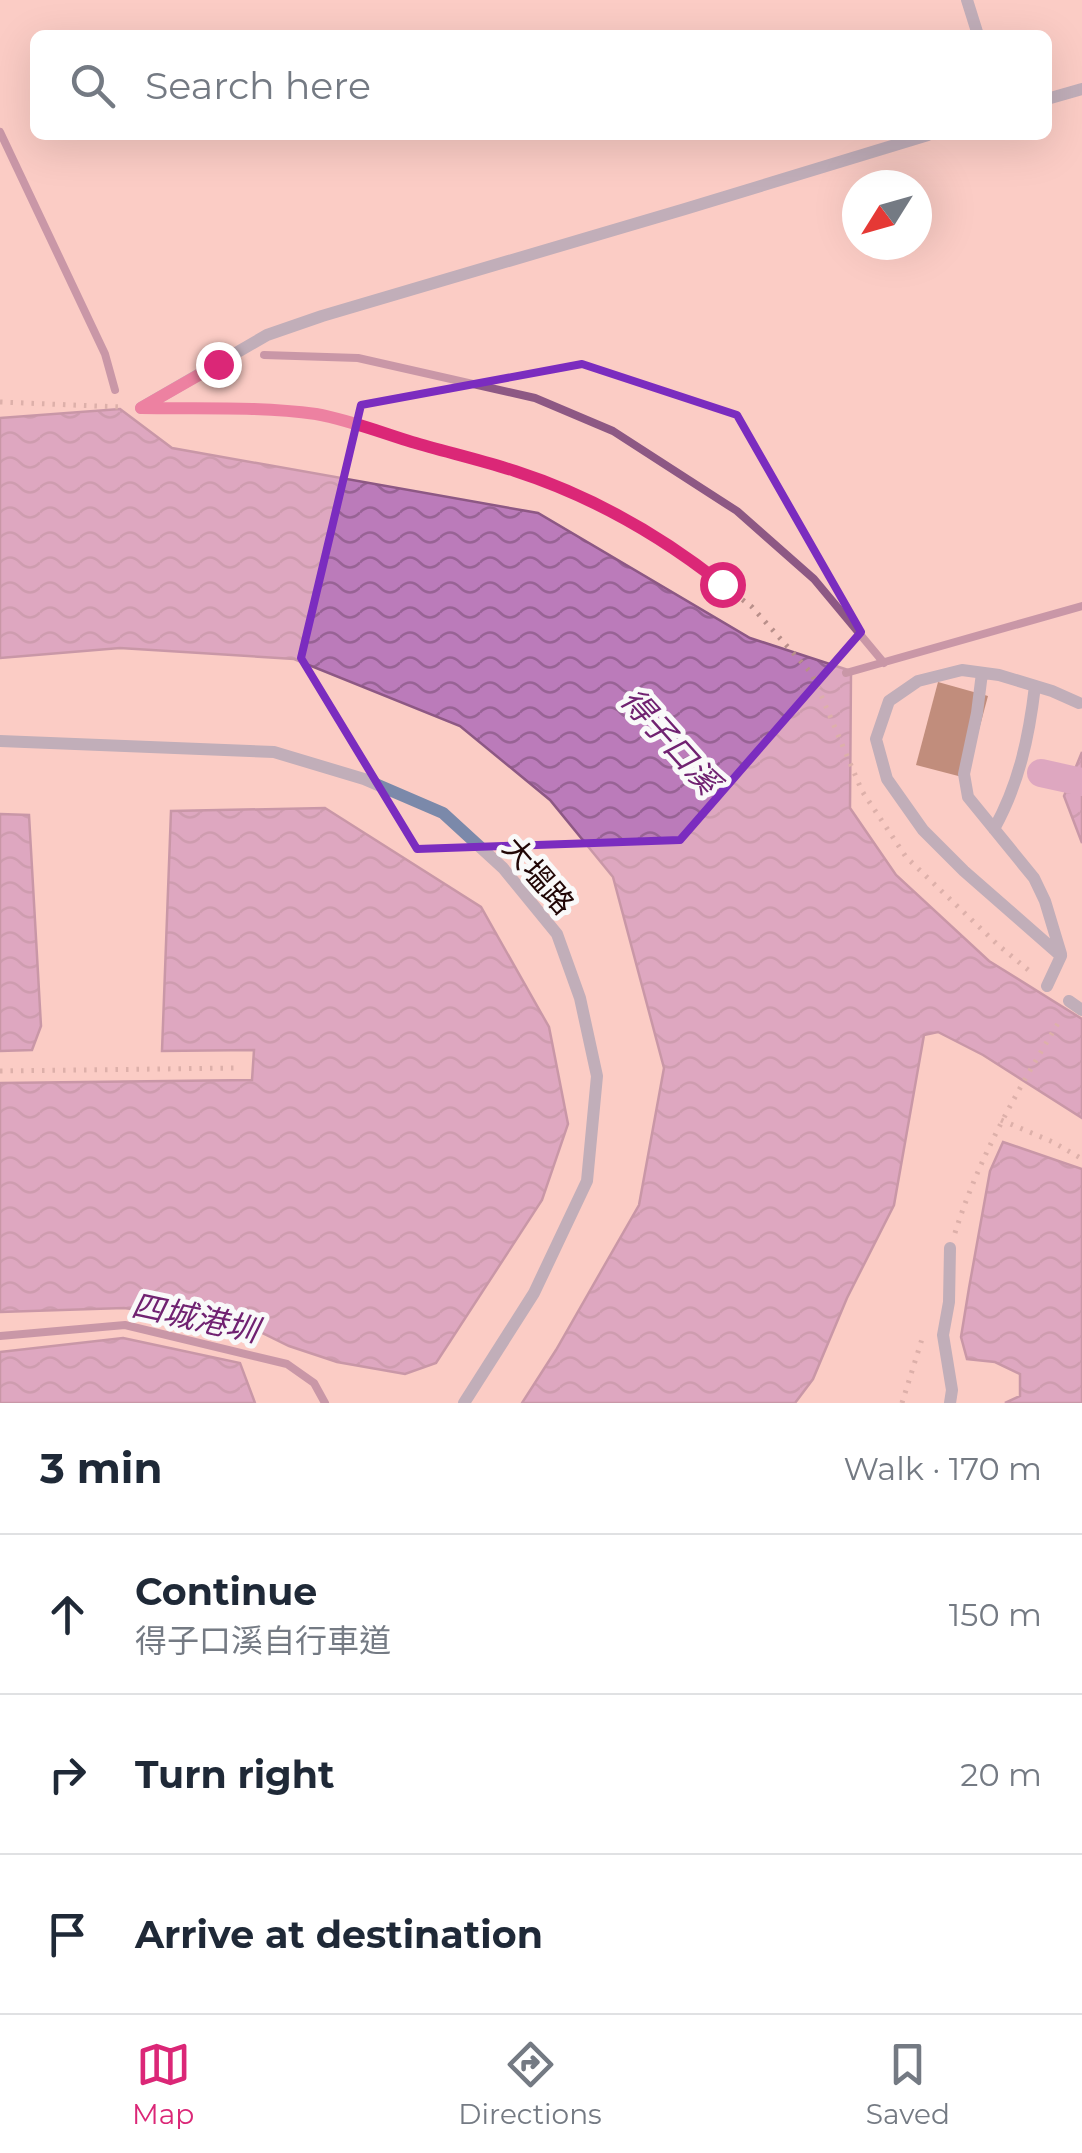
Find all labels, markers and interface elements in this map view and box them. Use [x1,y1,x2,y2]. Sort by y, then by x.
search box [30,30,1052,140]
icon: search [65,58,120,113]
text: Search here [145,62,371,109]
north arrow [842,170,932,260]
route end [196,342,242,388]
route start [700,562,746,608]
water label: 得子口溪 [613,680,730,804]
street label: 大塭路 [495,830,582,922]
water label: 四城港圳 [128,1285,266,1351]
text: 3 min [40,1442,162,1494]
text: Walk · 170 m [843,1449,1042,1488]
text: Continue [135,1568,317,1615]
icon: ahead [40,1587,95,1642]
text: 150 m [949,1595,1042,1634]
text: 得子口溪自行車道 [135,1621,391,1660]
icon: right [40,1747,95,1802]
text: Turn right [135,1751,334,1798]
text: 20 m [960,1755,1042,1794]
icon: arrive [40,1907,95,1962]
text: Arrive at destination [135,1911,543,1958]
tab: Map [132,2037,194,2131]
tab: Directions [458,2037,602,2131]
tab: Saved [866,2037,950,2131]

